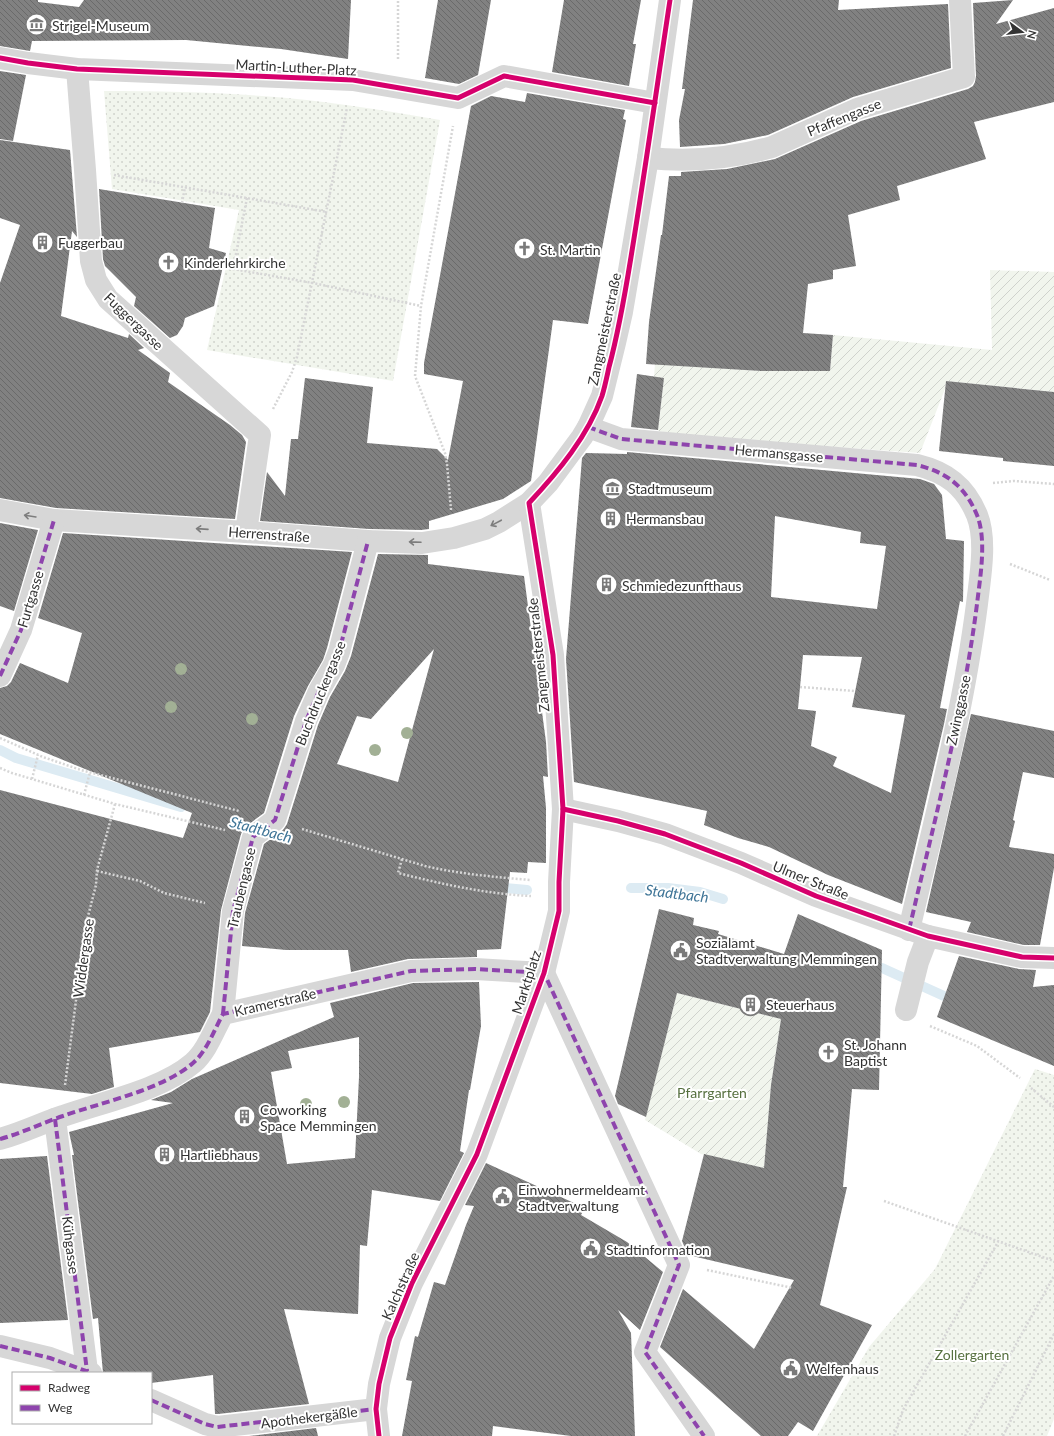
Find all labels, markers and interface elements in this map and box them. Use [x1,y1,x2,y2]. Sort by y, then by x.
museum icon: Strigel-Museum [23,12,49,38]
north arrow [1002,12,1042,52]
place label: Strigel-Museum [52,17,149,34]
text: N [1025,29,1040,40]
street label: Martin-Luther-Platz [235,55,357,79]
street label: Pfaffengasse [805,94,883,140]
building icon: Fuggerbau [29,229,55,255]
place label: Fuggerbau [58,234,123,251]
church icon: St. Martin [511,236,537,262]
place label: St. Martin [540,241,600,258]
church icon: Kinderlehrkirche [155,249,181,275]
place label: Kinderlehrkirche [184,254,286,271]
street label: Zangmeisterstraße [584,271,624,387]
street label: Fuggergasse [101,289,167,353]
street label: Hermansgasse [734,441,824,465]
museum icon: Stadtmuseum [599,475,625,501]
place label: Stadtmuseum [628,480,712,497]
building icon: Hermansbau [597,505,623,531]
place label: Hermansbau [626,510,704,527]
one-way arrow [24,512,37,520]
one-way arrow [490,520,502,527]
street label: Herrenstraße [228,523,310,545]
one-way arrow [196,525,209,533]
one-way arrow [409,539,422,546]
street label: Furtgasse [13,568,47,630]
building icon: Schmiedezunfthaus [593,572,619,598]
place label: Schmiedezunfthaus [622,577,742,594]
street label: Zangmeisterstraße [524,597,552,713]
street label: Buchdruckergasse [291,638,349,748]
street label: Zwinggasse [942,673,974,747]
water label: Stadtbach [228,812,294,846]
street label: Traubengasse [223,846,259,930]
street label: Ulmer Straße [770,857,852,903]
water label: Stadtbach [644,880,710,906]
street label: Widdergasse [69,917,97,999]
place label: Sozialamt Stadtverwaltung Memmingen [696,934,877,967]
public building icon: Sozialamt Stadtverwaltung Memmingen [668,937,694,963]
street label: Marktplatz [508,948,544,1016]
street label: Kramerstraße [232,984,318,1020]
building icon: Steuerhaus [738,991,764,1017]
place label: Steuerhaus [766,996,835,1013]
place label: St. Johann Baptist [844,1036,907,1069]
church icon: St. Johann Baptist [815,1039,841,1065]
park label: Pfarrgarten [677,1084,747,1101]
place label: Coworking Space Memmingen [260,1101,377,1134]
building icon: Coworking Space Memmingen [231,1104,257,1130]
building icon: Hartliebhaus [152,1141,178,1167]
place label: Hartliebhaus [180,1146,258,1163]
place label: Einwohnermeldeamt Stadtverwaltung [518,1181,645,1214]
public building icon: Einwohnermeldeamt Stadtverwaltung [489,1184,515,1210]
street label: Kühgasse [59,1215,83,1275]
public building icon: Stadtinformation [577,1236,603,1262]
place label: Stadtinformation [606,1241,710,1258]
street label: Kalchstraße [377,1249,423,1323]
park label: Zollergarten [935,1346,1009,1363]
public building icon: Welfenhaus [778,1355,804,1381]
place label: Welfenhaus [806,1360,879,1377]
legend [12,1372,152,1424]
text: Radweg [48,1380,90,1395]
text: Weg [48,1400,72,1415]
street label: Apothekergäßle [260,1403,358,1431]

